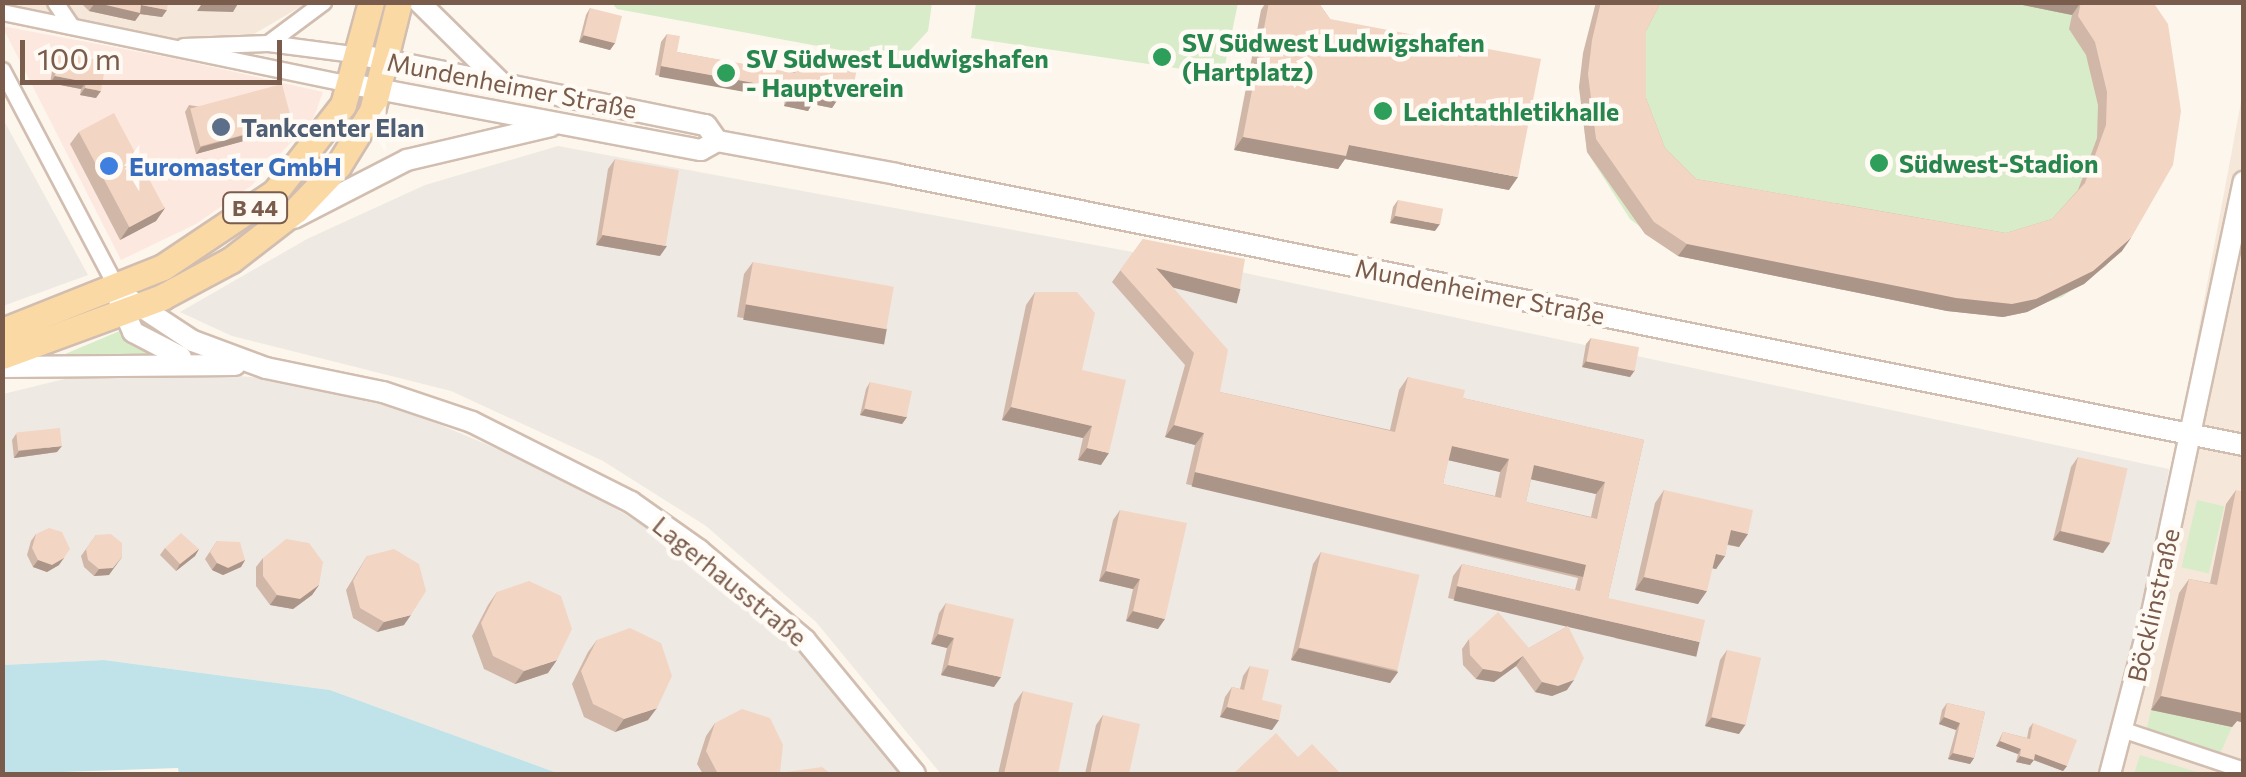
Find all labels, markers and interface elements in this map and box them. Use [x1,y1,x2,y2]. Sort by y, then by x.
scale bar [25,20,288,82]
place label: SV Südwest Ludwigshafen (Hartplatz) [1182,28,1485,87]
text: 100 m [37,39,121,76]
place label: SV Südwest Ludwigshafen - Hauptverein [746,44,1049,103]
street label: Mundenheimer Straße [385,46,639,124]
marker: SV Südwest Ludwigshafen (Hartplatz) [1151,46,1173,68]
marker: SV Südwest Ludwigshafen - Hauptverein [715,62,737,84]
place label: Leichtathletikhalle [1403,96,1619,126]
marker: Leichtathletikhalle [1372,100,1394,122]
place label: Tankcenter Elan [241,112,425,142]
marker: Tankcenter Elan [210,116,232,138]
place label: Südwest-Stadion [1899,148,2098,178]
place label: Euromaster GmbH [129,151,342,181]
marker: Südwest-Stadion [1868,152,1890,174]
marker: Euromaster GmbH [98,155,120,177]
road number: B 44 [220,191,290,225]
street label: Mundenheimer Straße [1353,252,1607,330]
street label: Lagerhausstraße [647,510,813,652]
street label: Böcklinstraße [2121,525,2185,685]

